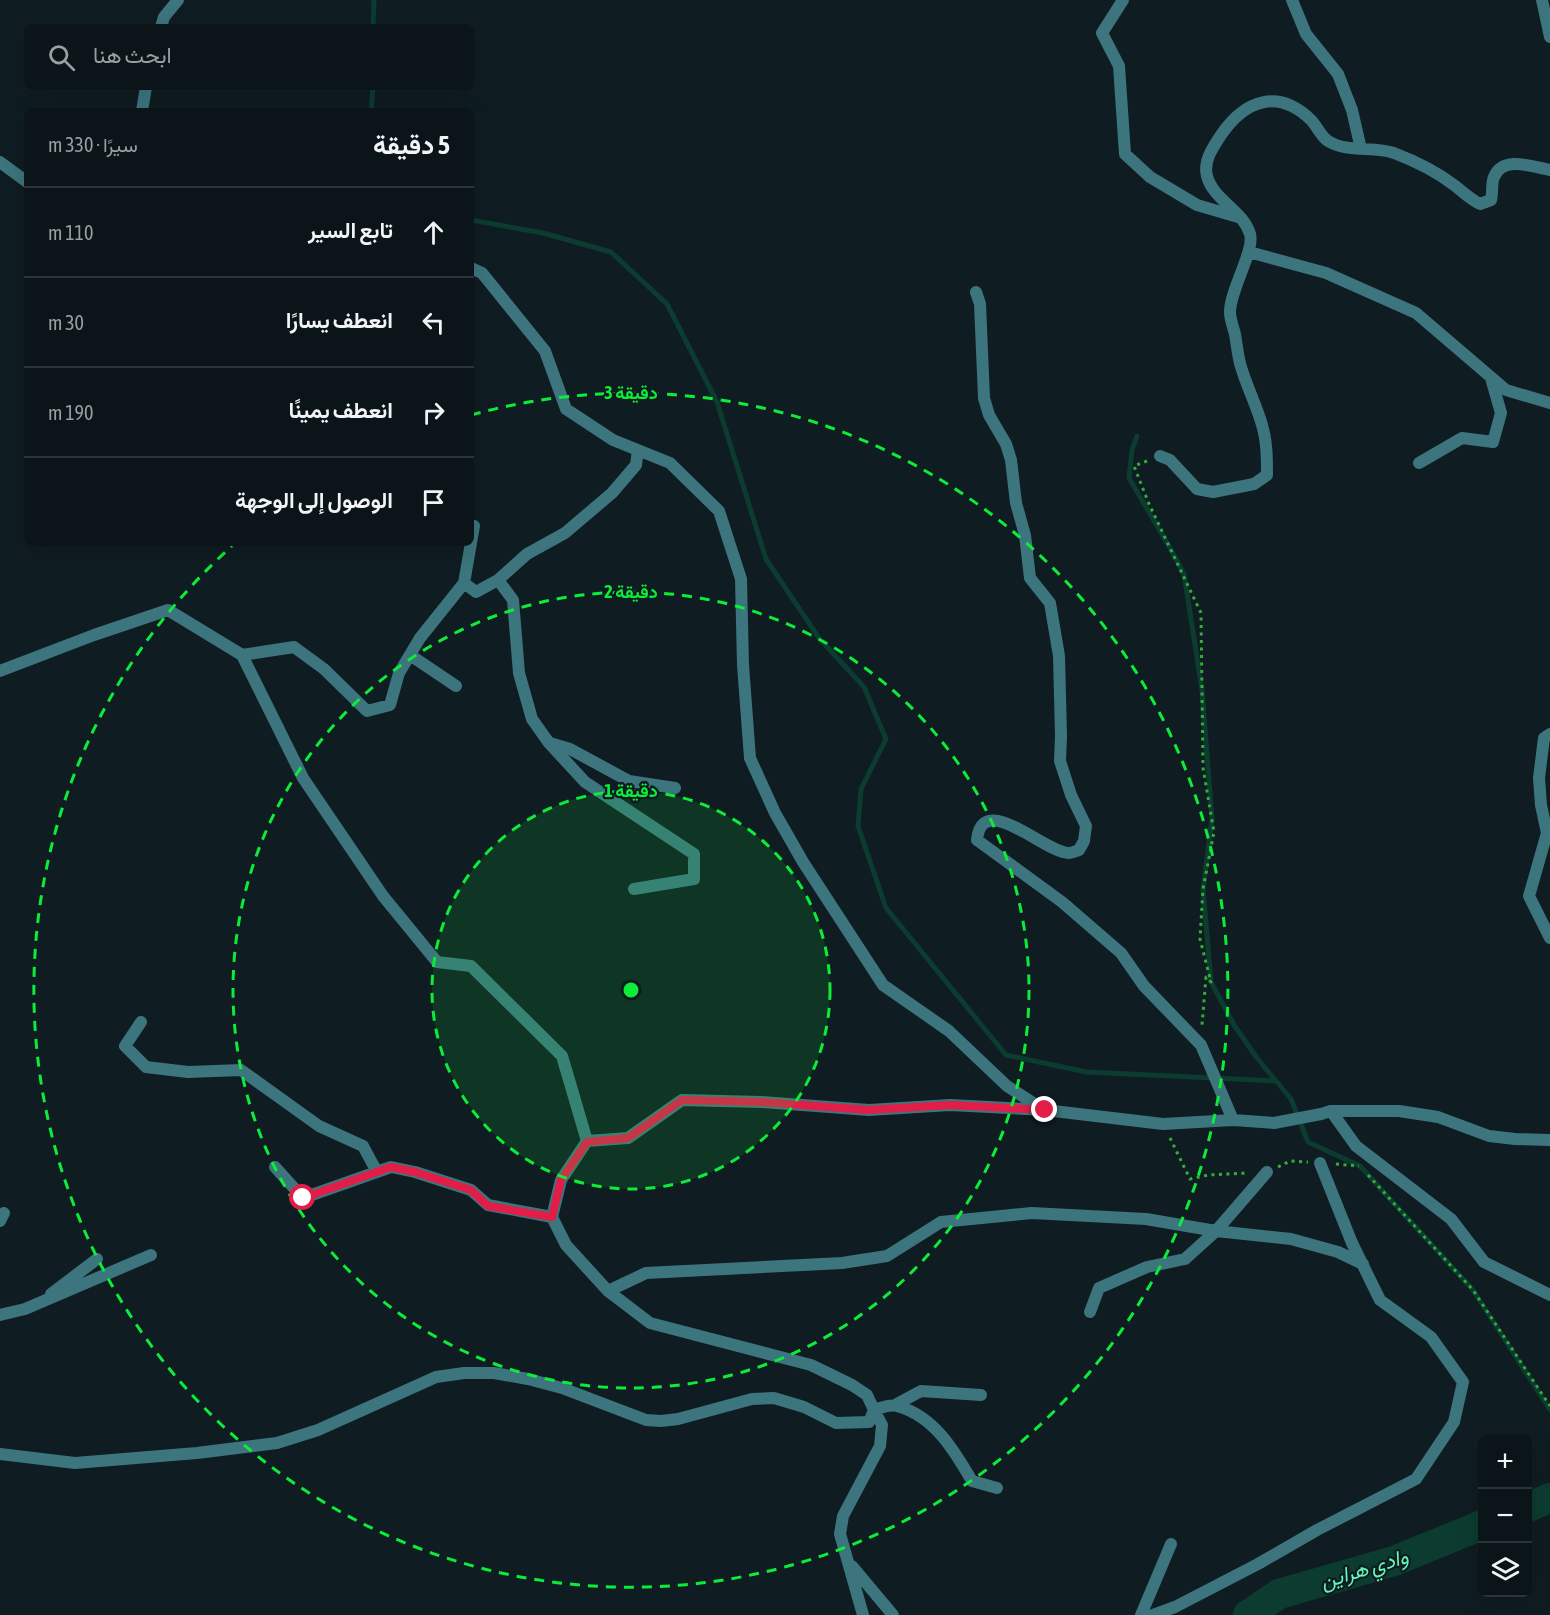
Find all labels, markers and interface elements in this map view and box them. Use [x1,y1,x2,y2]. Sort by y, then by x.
search box [24,24,474,90]
icon: search [45,41,78,74]
text: ابحث هنا [93,42,172,68]
text: 5 دقيقة [373,130,450,160]
text: سيرًا · 330 m [48,133,138,156]
icon: ahead [417,216,450,249]
text: تابع السير [308,217,393,243]
text: 110 m [48,221,93,244]
icon: left [417,306,450,339]
text: انعطف يسارًا [286,307,393,333]
text: 30 m [48,311,84,334]
text: 3 دقيقة [604,382,658,404]
icon: right [417,396,450,429]
text: انعطف يمينًا [289,397,393,423]
text: 190 m [48,401,93,424]
icon: arrive [417,486,450,519]
text: الوصول إلى الوجهة [235,487,393,513]
text: 2 دقيقة [604,581,658,603]
text: 1 دقيقة [604,780,658,802]
centre of rings [621,980,641,1000]
route end [1031,1096,1057,1122]
route start [289,1184,315,1210]
map controls [1478,1435,1532,1597]
button: + [1478,1435,1532,1489]
button: − [1478,1489,1532,1543]
water label: وادي هراين [1317,1543,1413,1598]
button: layers [1478,1543,1532,1597]

